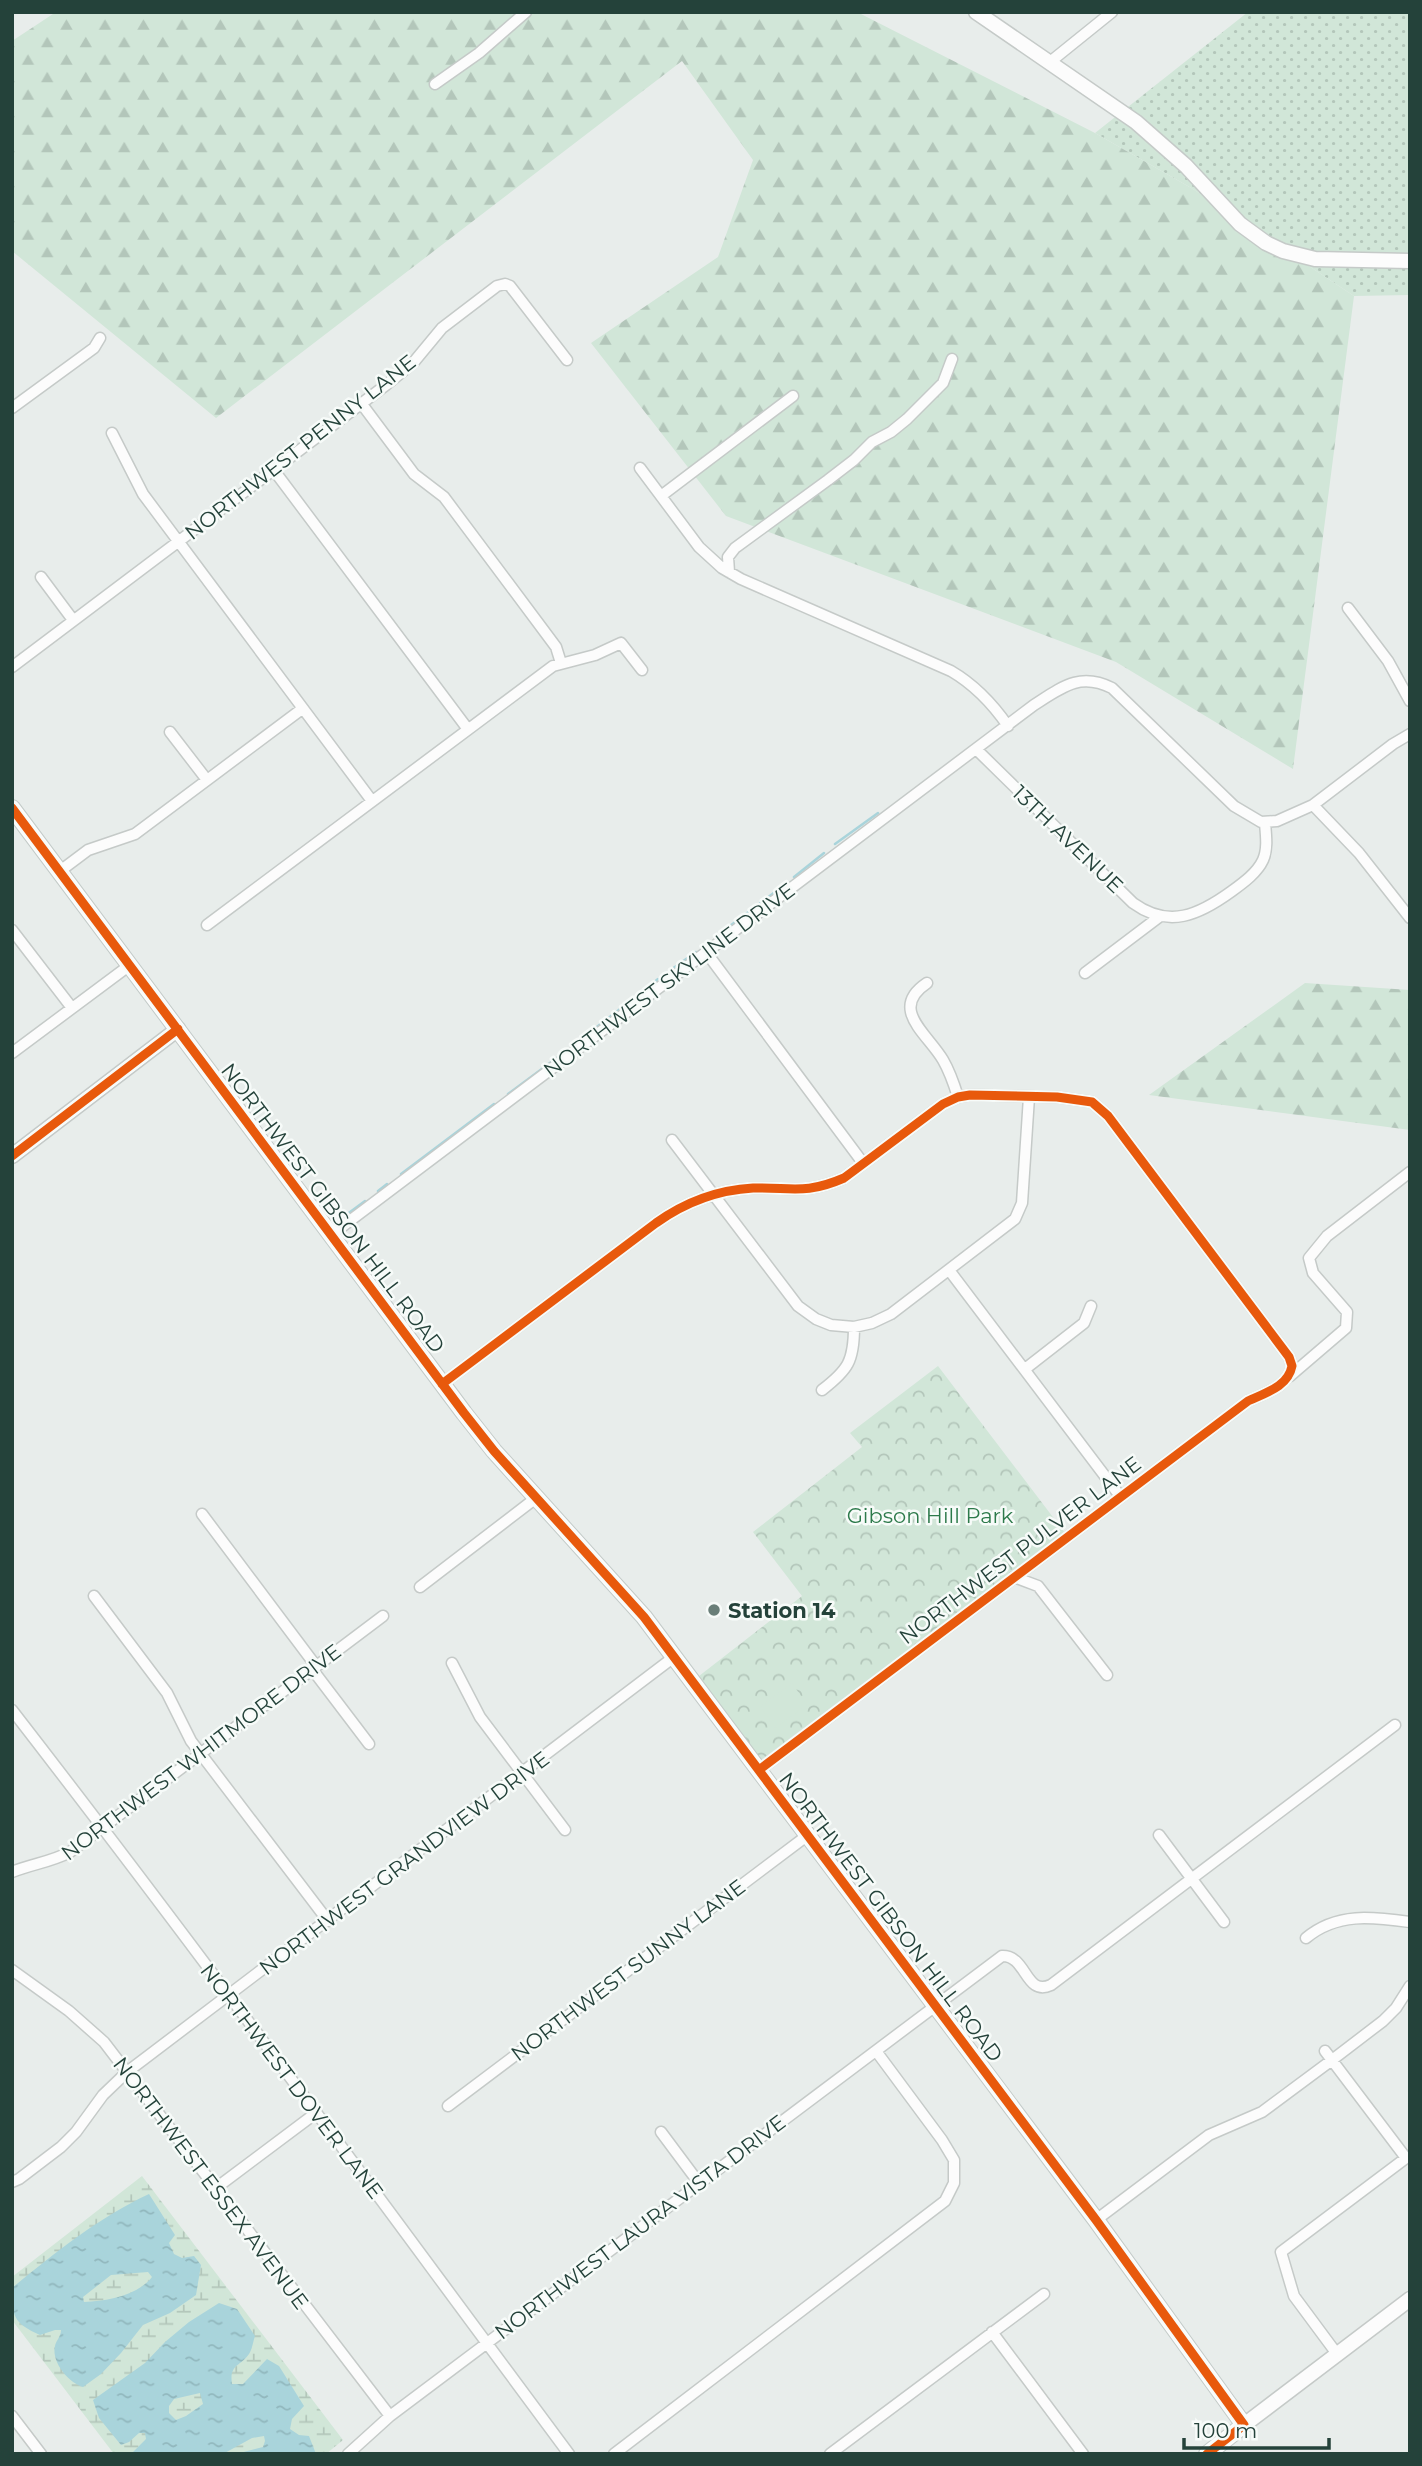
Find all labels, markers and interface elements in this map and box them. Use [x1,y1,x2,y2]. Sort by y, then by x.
street label: NORTHWEST PENNY LANE [180,349,420,545]
street label: 13TH AVENUE [1007,780,1129,898]
street label: NORTHWEST SKYLINE DRIVE [538,877,800,1083]
street label: NORTHWEST GIBSON HILL ROAD [216,1058,450,1358]
street label: NORTHWEST PULVER LANE [894,1451,1146,1649]
park label: Gibson Hill Park [847,1503,1014,1528]
place label: Station 14 [728,1598,836,1623]
marker: Station 14 [706,1602,722,1618]
street label: NORTHWEST WHITMORE DRIVE [56,1639,346,1865]
street label: NORTHWEST GRANDVIEW DRIVE [254,1746,554,1980]
street label: NORTHWEST GIBSON HILL ROAD [774,1767,1008,2067]
street label: NORTHWEST SUNNY LANE [506,1874,750,2066]
street label: NORTHWEST DOVER LANE [195,1958,389,2204]
street label: NORTHWEST ESSEX AVENUE [108,2052,314,2314]
street label: NORTHWEST LAURA VISTA DRIVE [490,2109,790,2345]
scale bar [1184,2406,1329,2450]
text: 100 m [1194,2418,1257,2443]

